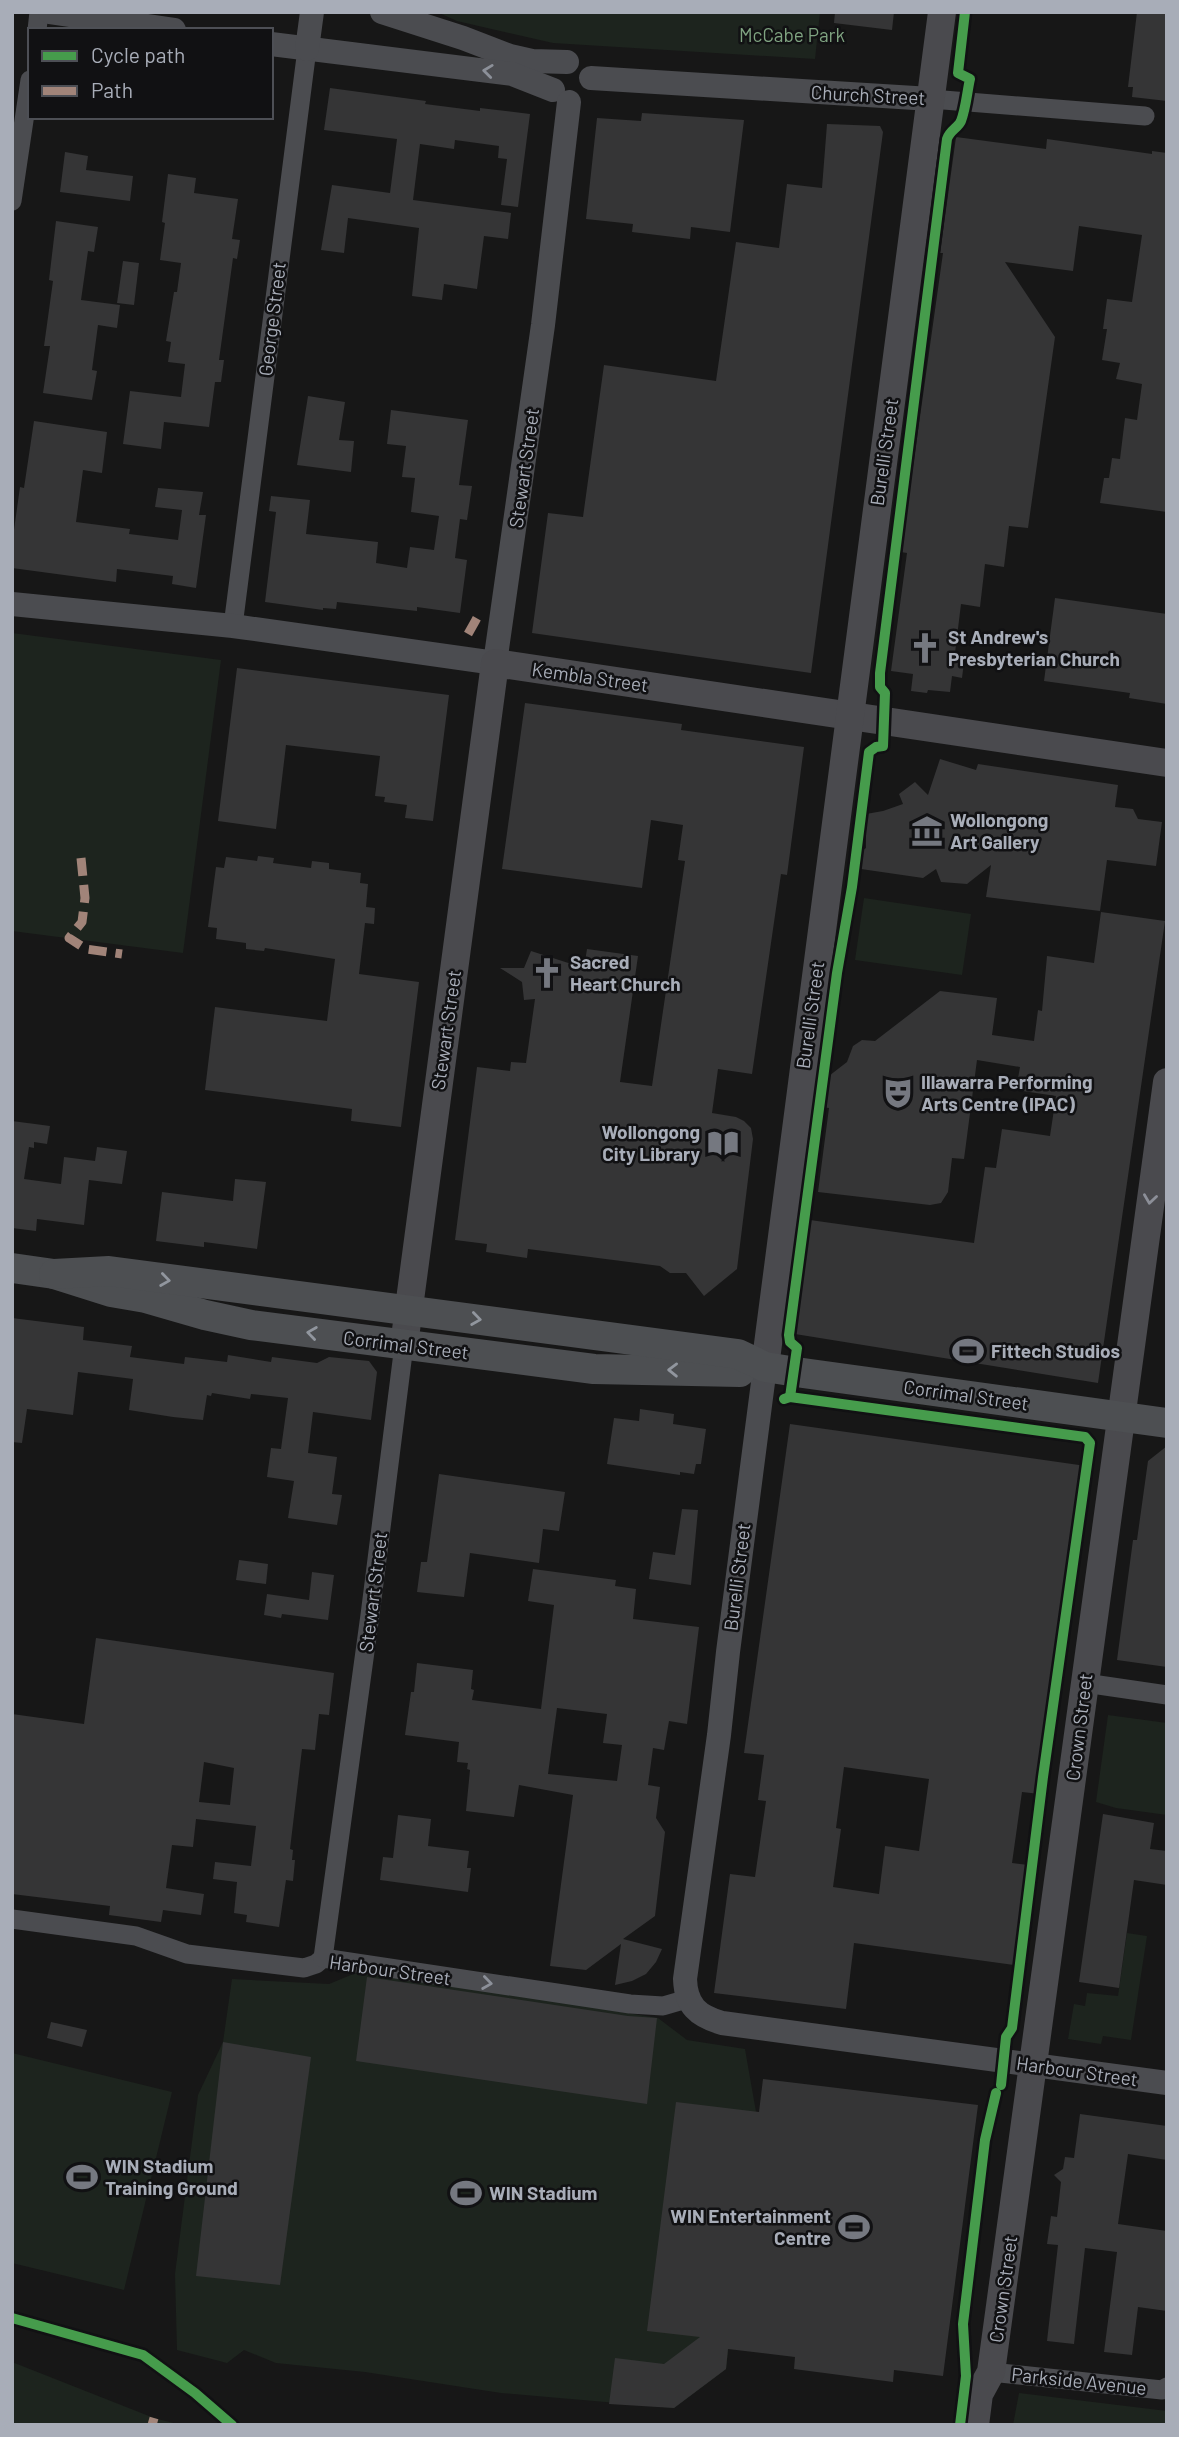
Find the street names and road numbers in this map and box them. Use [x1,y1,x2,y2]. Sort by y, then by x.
street label: Church Street [810,80,926,109]
street label: George Street [253,261,290,377]
street label: Burelli Street [865,397,902,507]
street label: Stewart Street [504,407,543,529]
street label: Kembla Street [530,657,650,696]
street label: Burelli Street [791,960,828,1070]
street label: Stewart Street [426,969,465,1091]
street label: Corrimal Street [342,1325,470,1364]
street label: Corrimal Street [902,1374,1030,1415]
street label: Burelli Street [719,1522,755,1632]
street label: Stewart Street [354,1531,391,1653]
street label: Crown Street [1061,1672,1096,1782]
street label: Harbour Street [328,1950,452,1989]
street label: Harbour Street [1015,2051,1139,2090]
street label: Crown Street [984,2234,1021,2344]
street label: Parkside Avenue [1010,2362,1148,2399]

